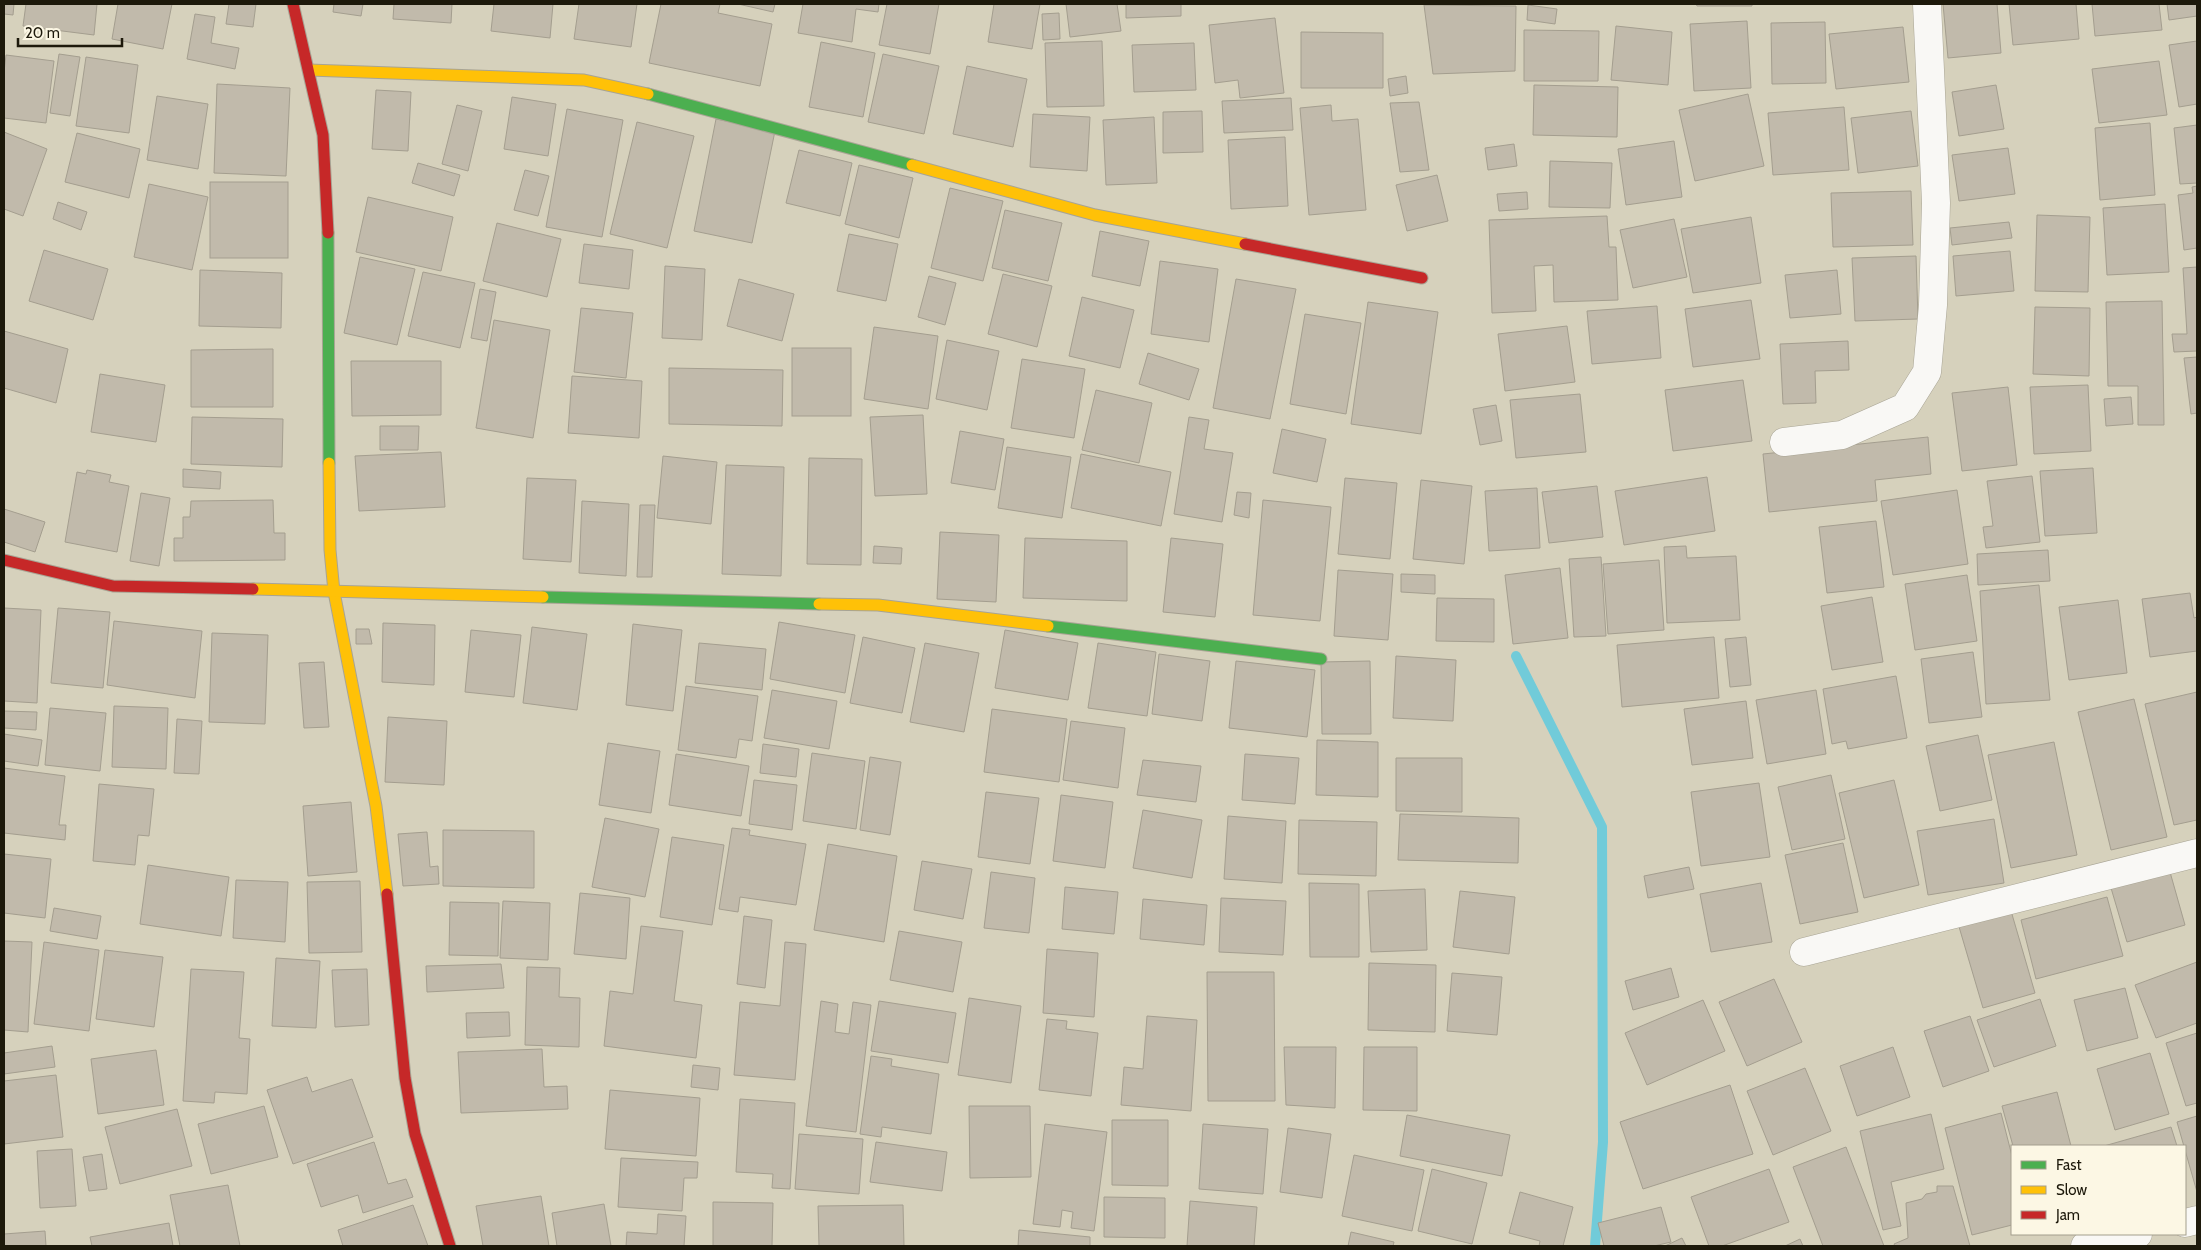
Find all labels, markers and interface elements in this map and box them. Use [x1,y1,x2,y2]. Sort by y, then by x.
scale bar [18,15,121,47]
text: 20 m [25,24,60,42]
legend [2011,1145,2186,1235]
text: Fast [2056,1156,2081,1174]
text: Slow [2056,1181,2087,1199]
text: Jam [2055,1206,2080,1224]

